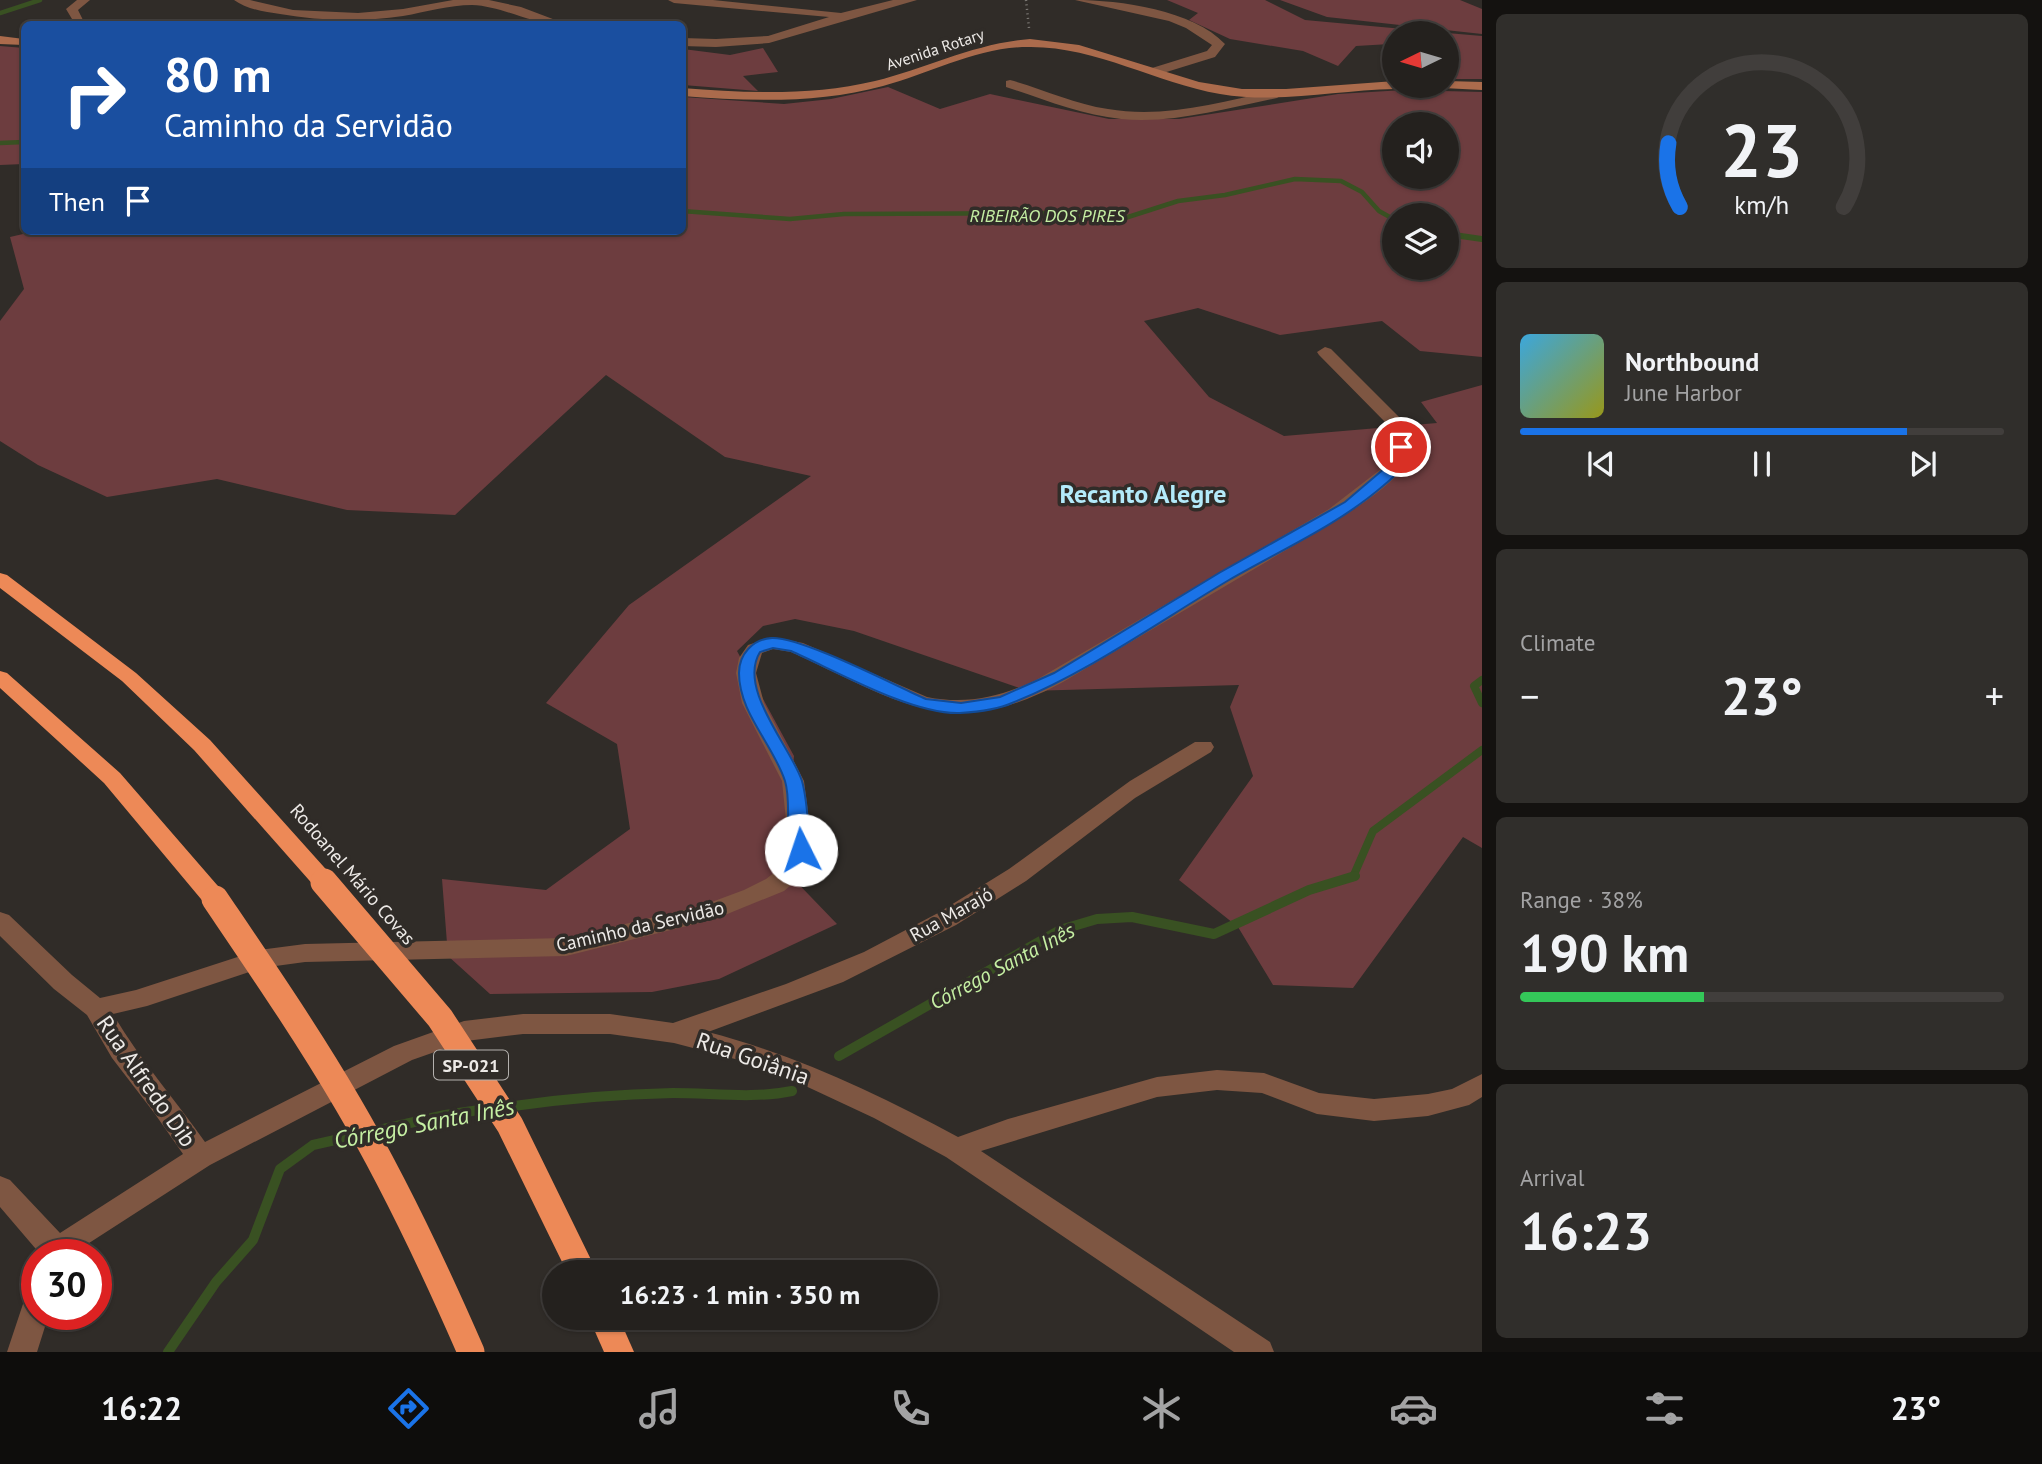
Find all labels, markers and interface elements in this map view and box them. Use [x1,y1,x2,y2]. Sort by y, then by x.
north arrow [1382,21,1460,98]
map controls [1382,21,1459,280]
street label: Avenida Rotary [883,24,987,74]
text: 80 m [164,42,271,106]
icon: right [49,49,140,140]
text: 23 [1721,103,1803,197]
text: Caminho da Servidão [164,104,453,146]
button: sound [1382,112,1459,189]
icon: arrive [119,182,157,220]
text: Then [49,185,105,218]
text: km/h [1735,189,1789,221]
button: layers [1382,203,1459,280]
water label: RIBEIRÃO DOS PIRES [969,204,1126,227]
text: Northbound [1625,345,1759,378]
text: June Harbor [1625,378,1742,407]
pin [1371,417,1431,477]
icon: arrive [1382,428,1420,466]
icon: previous [1582,445,1620,483]
icon: pause [1743,445,1781,483]
icon: next [1904,445,1942,483]
district label: Recanto Alegre [1060,477,1226,510]
text: Climate [1520,628,1595,657]
text: 23° [1721,662,1803,729]
text: − [1520,671,1539,720]
text: + [1985,671,2004,720]
street label: Rodoanel Mário Covas [285,799,421,949]
position arrow [764,813,838,887]
street label: Rua Marajó [905,881,997,947]
text: Range · 38% [1520,885,1643,914]
street label: Caminho da Servidão [554,895,726,957]
water label: Córrego Santa Inês [925,916,1080,1016]
text: 190 km [1520,919,1689,986]
street label: Rua Alfredo Dib [91,1010,203,1152]
street label: Rua Goiânia [693,1025,813,1091]
road number: SP-021 [434,1050,508,1080]
water label: Córrego Santa Inês [331,1090,517,1156]
text: Arrival [1520,1163,1584,1192]
text: 16:23 [1520,1197,1652,1264]
speed limit sign: 30 [21,1239,112,1330]
text: 16:23 · 1 min · 350 m [620,1278,860,1311]
icon: directions [384,1384,433,1433]
icon: music [635,1384,684,1433]
icon: phone [886,1384,935,1433]
icon: climate [1137,1384,1186,1433]
icon: car [1389,1384,1438,1433]
icon: filters [1640,1384,1689,1433]
text: 16:22 [101,1387,182,1429]
text: 23° [1891,1387,1941,1429]

